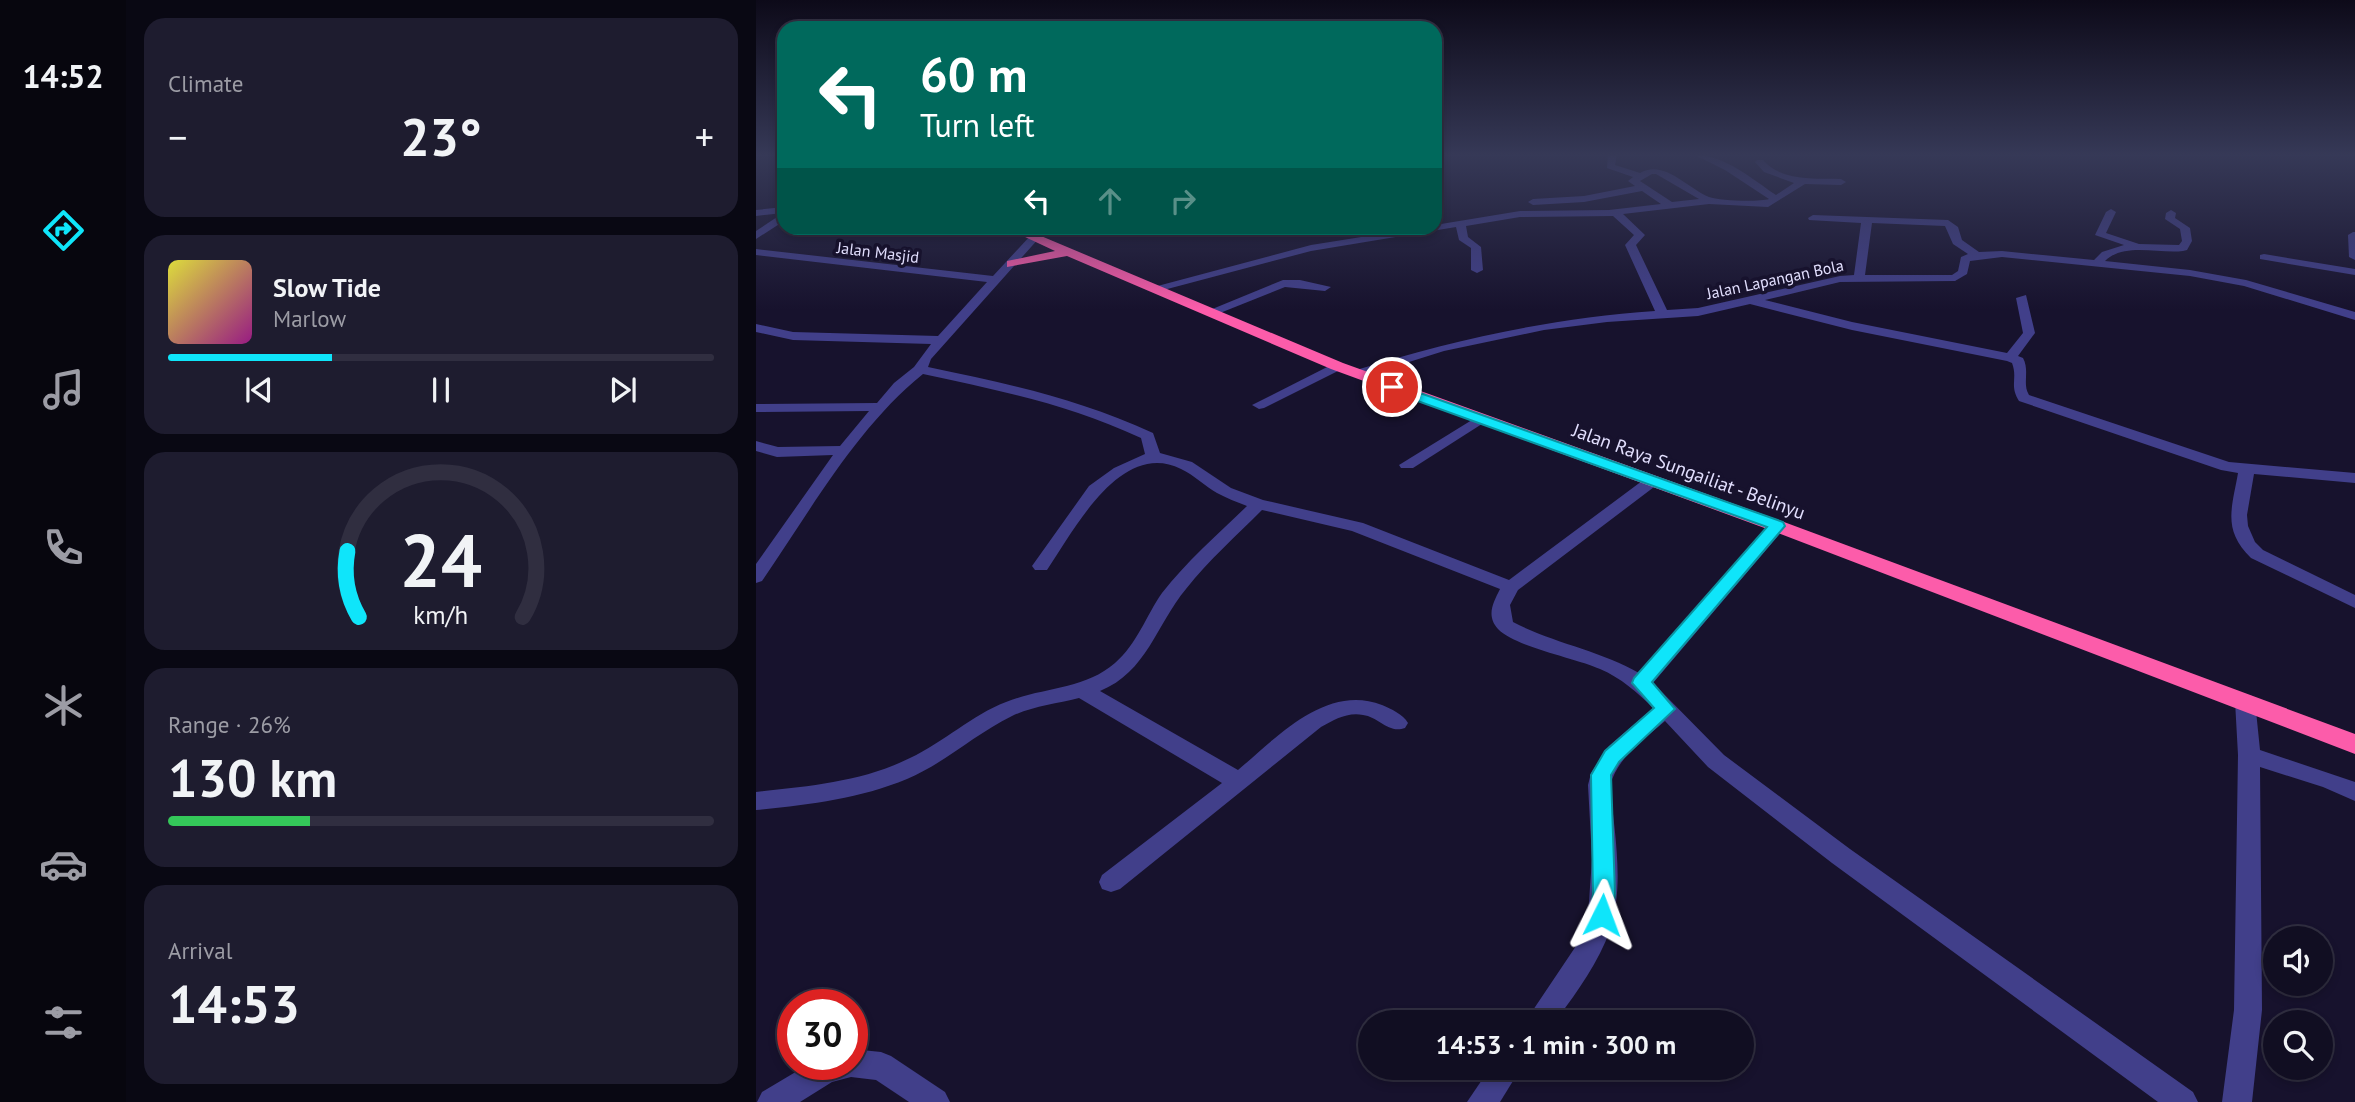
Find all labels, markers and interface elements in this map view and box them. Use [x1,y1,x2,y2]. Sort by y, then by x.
text: 60 m [920,42,1027,106]
icon: left [805,49,896,140]
text: 14:52 [22,55,104,97]
text: Climate [168,69,243,98]
text: 23° [400,103,482,170]
text: Turn left [920,104,1035,146]
text: − [168,112,187,161]
text: + [695,112,714,161]
icon: left [1018,182,1056,220]
icon: ahead [1091,182,1129,220]
icon: right [1164,182,1202,220]
icon: directions [39,206,88,255]
street label: Jalan Masjid [835,237,920,267]
street label: Jalan Lapangan Bola [1704,255,1845,303]
text: Slow Tide [273,271,381,304]
text: Marlow [273,304,346,333]
pin [1362,357,1422,417]
icon: music [39,365,88,414]
icon: arrive [1373,368,1411,406]
icon: previous [240,371,278,409]
icon: pause [422,371,460,409]
icon: next [604,371,642,409]
street label: Jalan Raya Sungailiat - Belinyu [1568,417,1809,524]
text: 24 [400,513,482,607]
icon: phone [39,523,88,572]
text: km/h [414,599,468,631]
icon: climate [39,681,88,730]
text: Range · 26% [168,710,291,739]
text: 130 km [168,744,337,811]
icon: car [39,840,88,889]
position arrow [1565,878,1639,952]
map controls [2263,926,2333,1080]
button: sound [2263,926,2333,996]
text: Arrival [168,936,232,965]
text: 14:53 [168,970,300,1037]
speed limit sign: 30 [777,989,868,1080]
icon: filters [39,998,88,1047]
button: search [2263,1010,2333,1080]
text: 14:53 · 1 min · 300 m [1436,1028,1676,1061]

